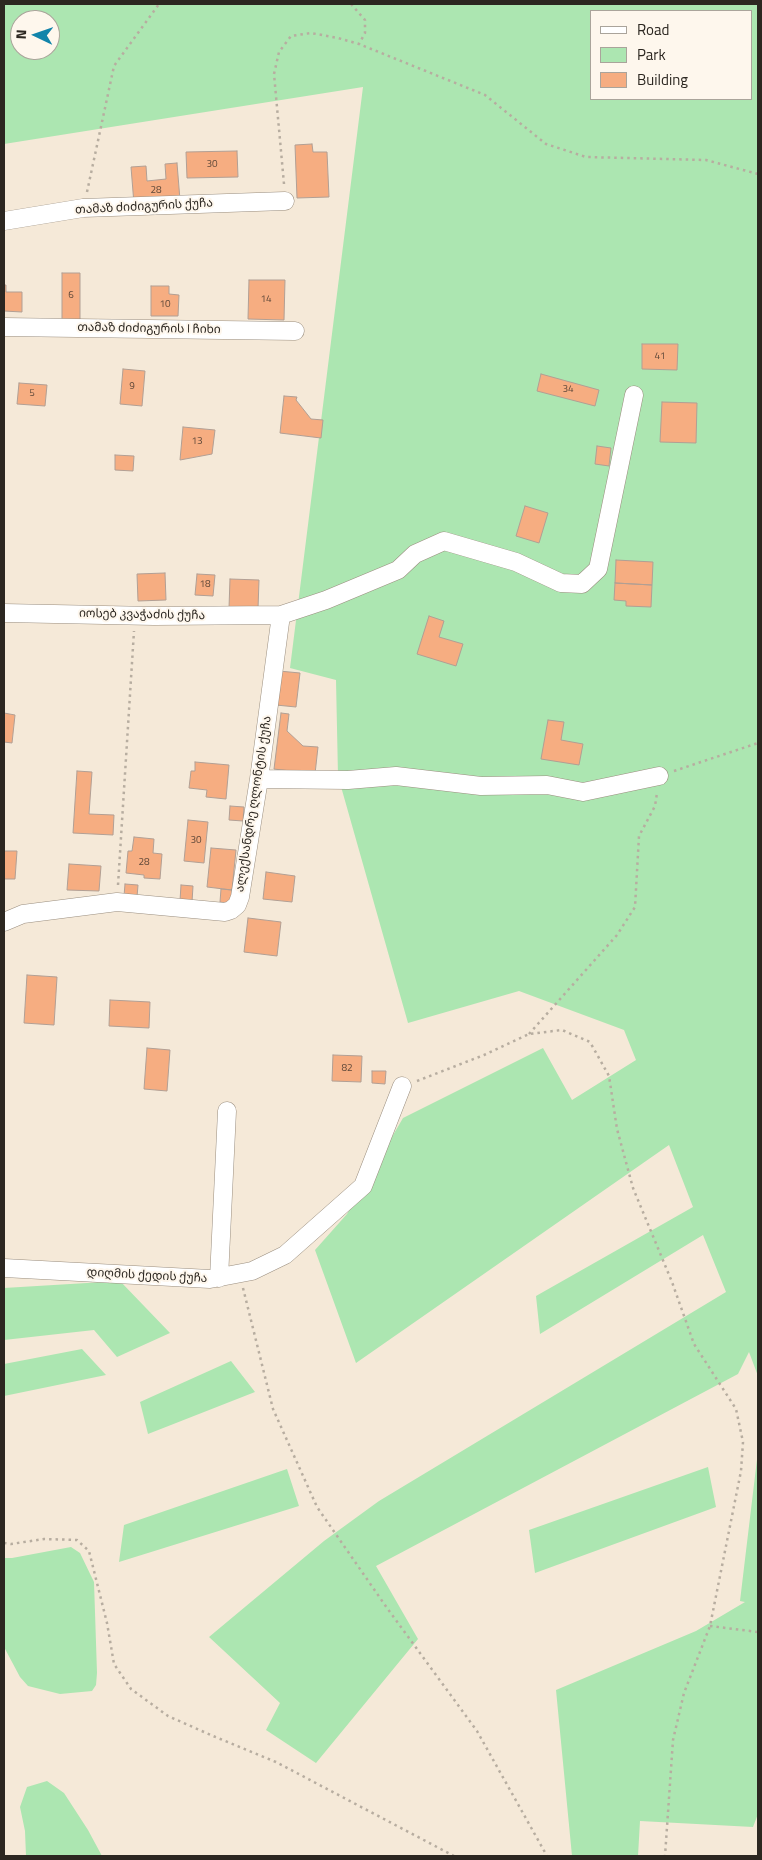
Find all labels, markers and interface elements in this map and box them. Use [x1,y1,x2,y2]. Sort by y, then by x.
north arrow [10,10,60,60]
legend [590,10,752,100]
text: Road [637,18,669,41]
text: N [10,29,31,40]
text: Park [637,43,666,66]
text: Building [637,68,688,91]
house number: 30 [206,159,218,171]
house number: 28 [150,185,162,197]
street label: თამაზ ძიძიგურის ქუჩა [75,196,213,218]
house number: 6 [68,290,74,302]
house number: 14 [260,294,272,306]
house number: 10 [159,299,171,311]
street label: თამაზ ძიძიგურის I ჩიხი [77,321,221,337]
house number: 41 [654,351,666,363]
house number: 9 [129,381,135,393]
house number: 34 [562,384,574,396]
house number: 5 [29,388,35,400]
house number: 13 [191,436,203,448]
house number: 18 [199,579,211,591]
street label: იოსებ კვაჭაძის ქუჩა [79,607,205,623]
street label: ალექსანდრე ღლონტის ქუჩა [233,715,275,893]
house number: 30 [190,835,202,847]
house number: 28 [138,857,150,869]
house number: 82 [341,1063,353,1075]
street label: დიღმის ქედის ქუჩა [86,1266,208,1286]

